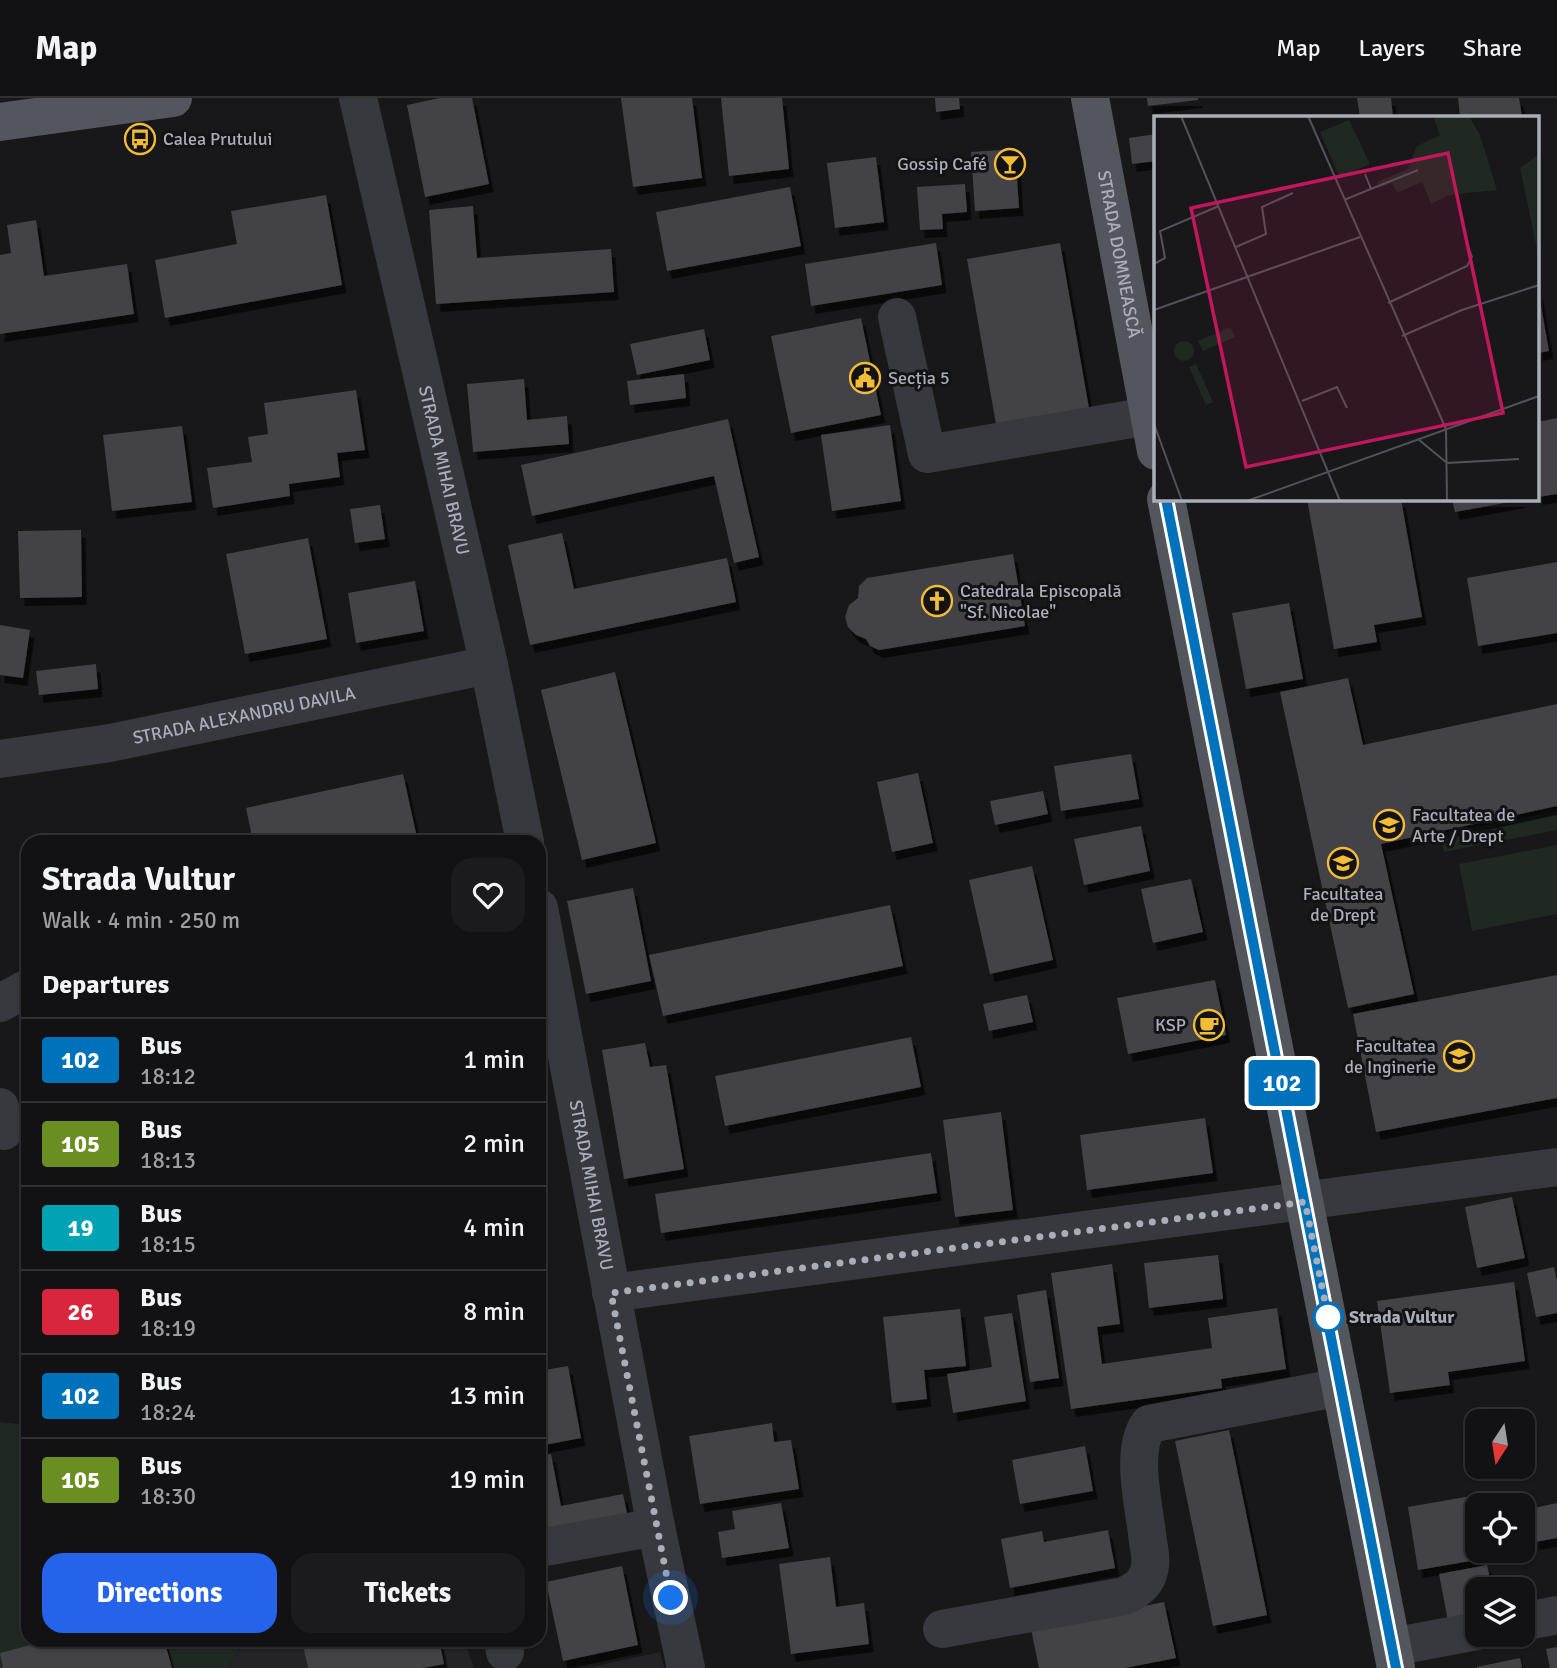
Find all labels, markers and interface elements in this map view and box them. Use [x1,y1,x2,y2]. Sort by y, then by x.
text: Map [35,28,97,69]
text: Map [1276,33,1321,63]
text: Layers [1359,33,1425,63]
text: Share [1463,33,1522,63]
inset map [1154,116,1540,500]
bus stop icon: Calea Prutului [123,122,157,156]
place label: Calea Prutului [163,128,272,150]
bar icon: Gossip Café [993,147,1027,181]
place label: Gossip Café [897,153,987,175]
street label: STRADA DOMNEASCĂ [1093,169,1146,340]
public building icon: Secția 5 [848,361,882,395]
place label: Secția 5 [888,367,950,389]
street label: STRADA MIHAI BRAVU [414,383,474,557]
place label: Catedrala Episcopală "Sf. Nicolae" [960,580,1122,623]
church icon: Catedrala Episcopală "Sf. Nicolae" [920,584,954,618]
street label: STRADA ALEXANDRU DAVILA [131,682,357,749]
place label: Facultatea de Arte / Drept [1412,804,1515,847]
school or university icon: Facultatea de Arte / Drept [1372,808,1406,842]
school or university icon: Facultatea de Drept [1326,846,1360,880]
button: heart [451,858,525,932]
text: Strada Vultur [42,859,235,900]
place label: Facultatea de Drept [1303,883,1383,926]
text: Walk · 4 min · 250 m [42,906,240,935]
text: Departures [42,969,169,1001]
cafe icon: KSP [1192,1008,1226,1042]
place label: KSP [1155,1014,1186,1036]
text: Bus [140,1030,182,1062]
place label: Facultatea de Inginerie [1344,1035,1436,1078]
school or university icon: Facultatea de Inginerie [1442,1039,1476,1073]
text: 1 min [463,1044,525,1076]
text: 102 [61,1045,100,1075]
line badge: 102 [1242,1060,1322,1106]
text: 18:12 [140,1062,196,1091]
text: 102 [1263,1068,1301,1098]
street label: STRADA MIHAI BRAVU [564,1098,618,1272]
text: Bus [140,1114,182,1146]
text: 2 min [463,1128,525,1160]
text: 105 [61,1129,100,1159]
text: 18:13 [140,1146,196,1175]
text: Bus [140,1198,182,1230]
text: 4 min [463,1212,525,1244]
text: 19 [68,1213,93,1243]
text: 18:15 [140,1230,196,1259]
text: Bus [140,1282,182,1314]
text: 8 min [463,1296,525,1328]
text: 26 [68,1297,93,1327]
marker: Strada Vultur [1313,1302,1343,1332]
place label: Strada Vultur [1349,1306,1455,1328]
text: 18:19 [140,1314,196,1343]
text: Bus [140,1366,182,1398]
text: 13 min [449,1380,525,1412]
text: 102 [61,1381,100,1411]
text: 18:24 [140,1398,196,1427]
north arrow [1465,1409,1535,1479]
map controls [1465,1409,1535,1647]
text: Bus [140,1450,182,1482]
text: 19 min [449,1464,525,1496]
text: 105 [61,1465,100,1495]
text: 18:30 [140,1482,196,1511]
button: locate [1465,1493,1535,1563]
button: Directions [42,1553,277,1633]
button: Tickets [291,1553,525,1633]
button: layers [1465,1577,1535,1647]
your location [653,1580,688,1615]

